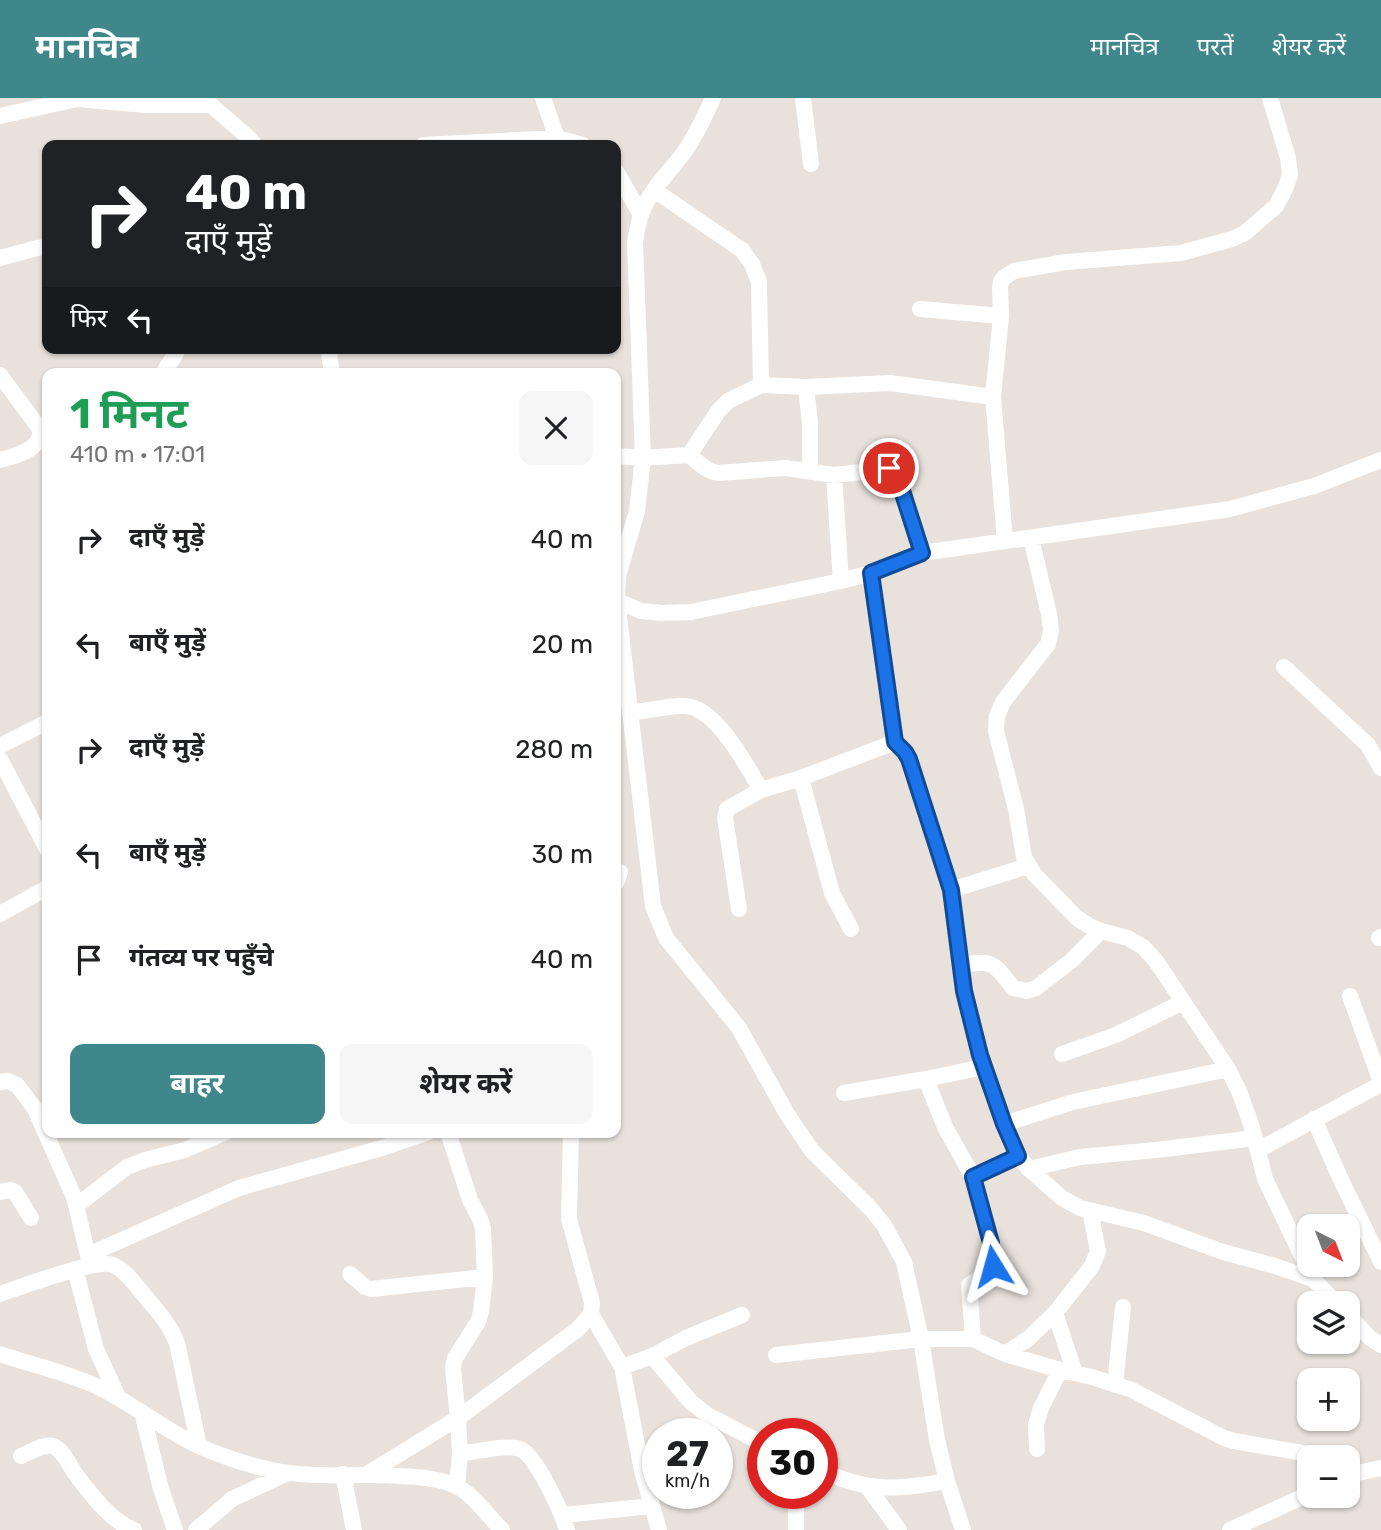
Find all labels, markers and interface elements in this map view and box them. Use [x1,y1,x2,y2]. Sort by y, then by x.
text: मानचित्र [35,27,139,66]
text: मानचित्र [1090,33,1159,61]
text: परतें [1197,33,1234,61]
text: शेयर करें [1272,33,1346,61]
text: 40 m [185,163,307,221]
icon: right [70,168,161,259]
text: दाएँ मुड़ें [185,222,272,260]
icon: left [121,301,159,339]
text: फिर [70,303,107,334]
text: 1 मिनट [70,389,188,439]
button: close [519,391,593,465]
pin [859,438,919,498]
text: 410 m · 17:01 [70,440,205,468]
icon: arrive [870,449,908,487]
icon: right [70,521,108,559]
text: दाएँ मुड़ें [129,522,204,553]
text: 40 m [531,524,593,555]
icon: left [70,626,108,664]
text: बाएँ मुड़ें [129,627,206,658]
text: 20 m [532,629,593,660]
icon: right [70,731,108,769]
text: दाएँ मुड़ें [129,732,204,763]
text: 280 m [515,734,593,765]
icon: left [70,836,108,874]
text: बाएँ मुड़ें [129,837,206,868]
text: 30 m [531,839,593,870]
icon: arrive [70,941,108,979]
text: गंतव्य पर पहुँचे [129,942,274,973]
text: 40 m [531,944,593,975]
button: बाहर [70,1044,325,1124]
button: शेयर करें [339,1044,593,1124]
north arrow [1297,1214,1360,1278]
map controls [1297,1214,1360,1508]
position arrow [956,1229,1030,1303]
button: layers [1297,1291,1360,1354]
button: + [1297,1368,1360,1431]
speed limit sign: 30 [747,1418,838,1509]
text: 27 [666,1433,709,1475]
button: − [1297,1445,1360,1508]
text: km/h [665,1470,710,1492]

